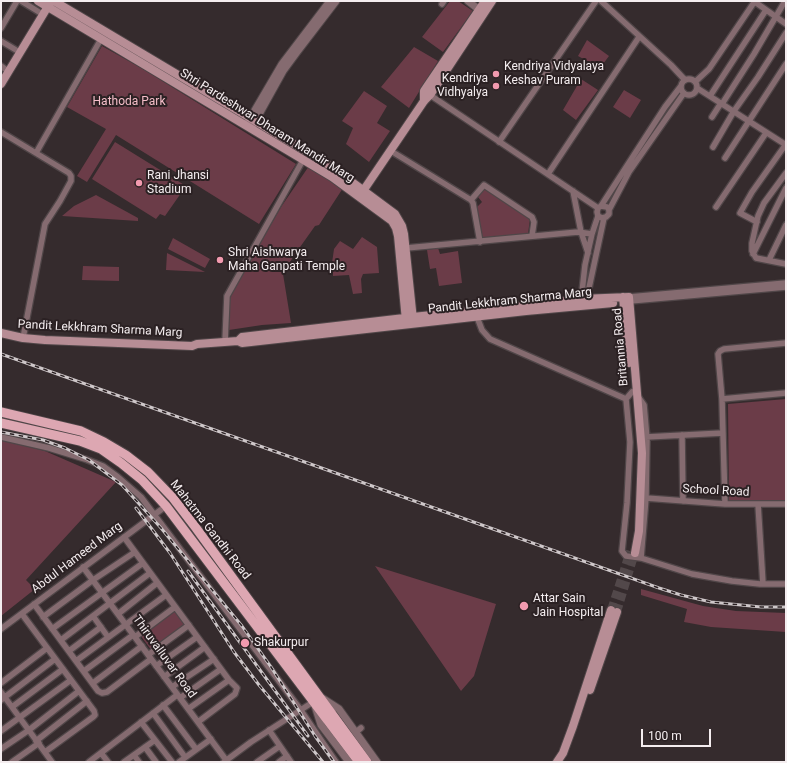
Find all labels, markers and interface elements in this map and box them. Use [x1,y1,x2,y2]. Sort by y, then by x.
place label: Kendriya Vidyalaya Keshav Puram [504,60,604,88]
street label: Shri Pardeshwar Dharam Mandir Marg [177,66,357,186]
marker: Kendriya Vidyalaya Keshav Puram [491,69,501,79]
place label: Kendriya Vidhyalya [437,72,488,100]
marker: Kendriya Vidhyalya [491,81,501,91]
park label: Hathoda Park [93,95,165,109]
place label: Rani Jhansi Stadium [147,169,209,197]
marker: Rani Jhansi Stadium [134,178,144,188]
place label: Shri Aishwarya Maha Ganpati Temple [228,246,345,274]
marker: Shri Aishwarya Maha Ganpati Temple [215,255,225,265]
street label: Pandit Lekkhram Sharma Marg [427,285,593,317]
street label: Britannia Road [610,307,632,387]
street label: Pandit Lekkhram Sharma Marg [17,317,183,341]
street label: Mahatma Gandhi Road [167,477,253,583]
street label: School Road [682,482,750,500]
street label: Abdul Hameed Marg [29,519,125,597]
place label: Attar Sain Jain Hospital [533,592,603,620]
marker: Attar Sain Jain Hospital [518,600,530,612]
street label: Thiruvalluvar Road [129,613,199,701]
place label: Shakurpur [254,636,308,650]
marker: Shakurpur [239,637,251,649]
scale bar [643,721,713,747]
text: 100 m [648,729,682,743]

